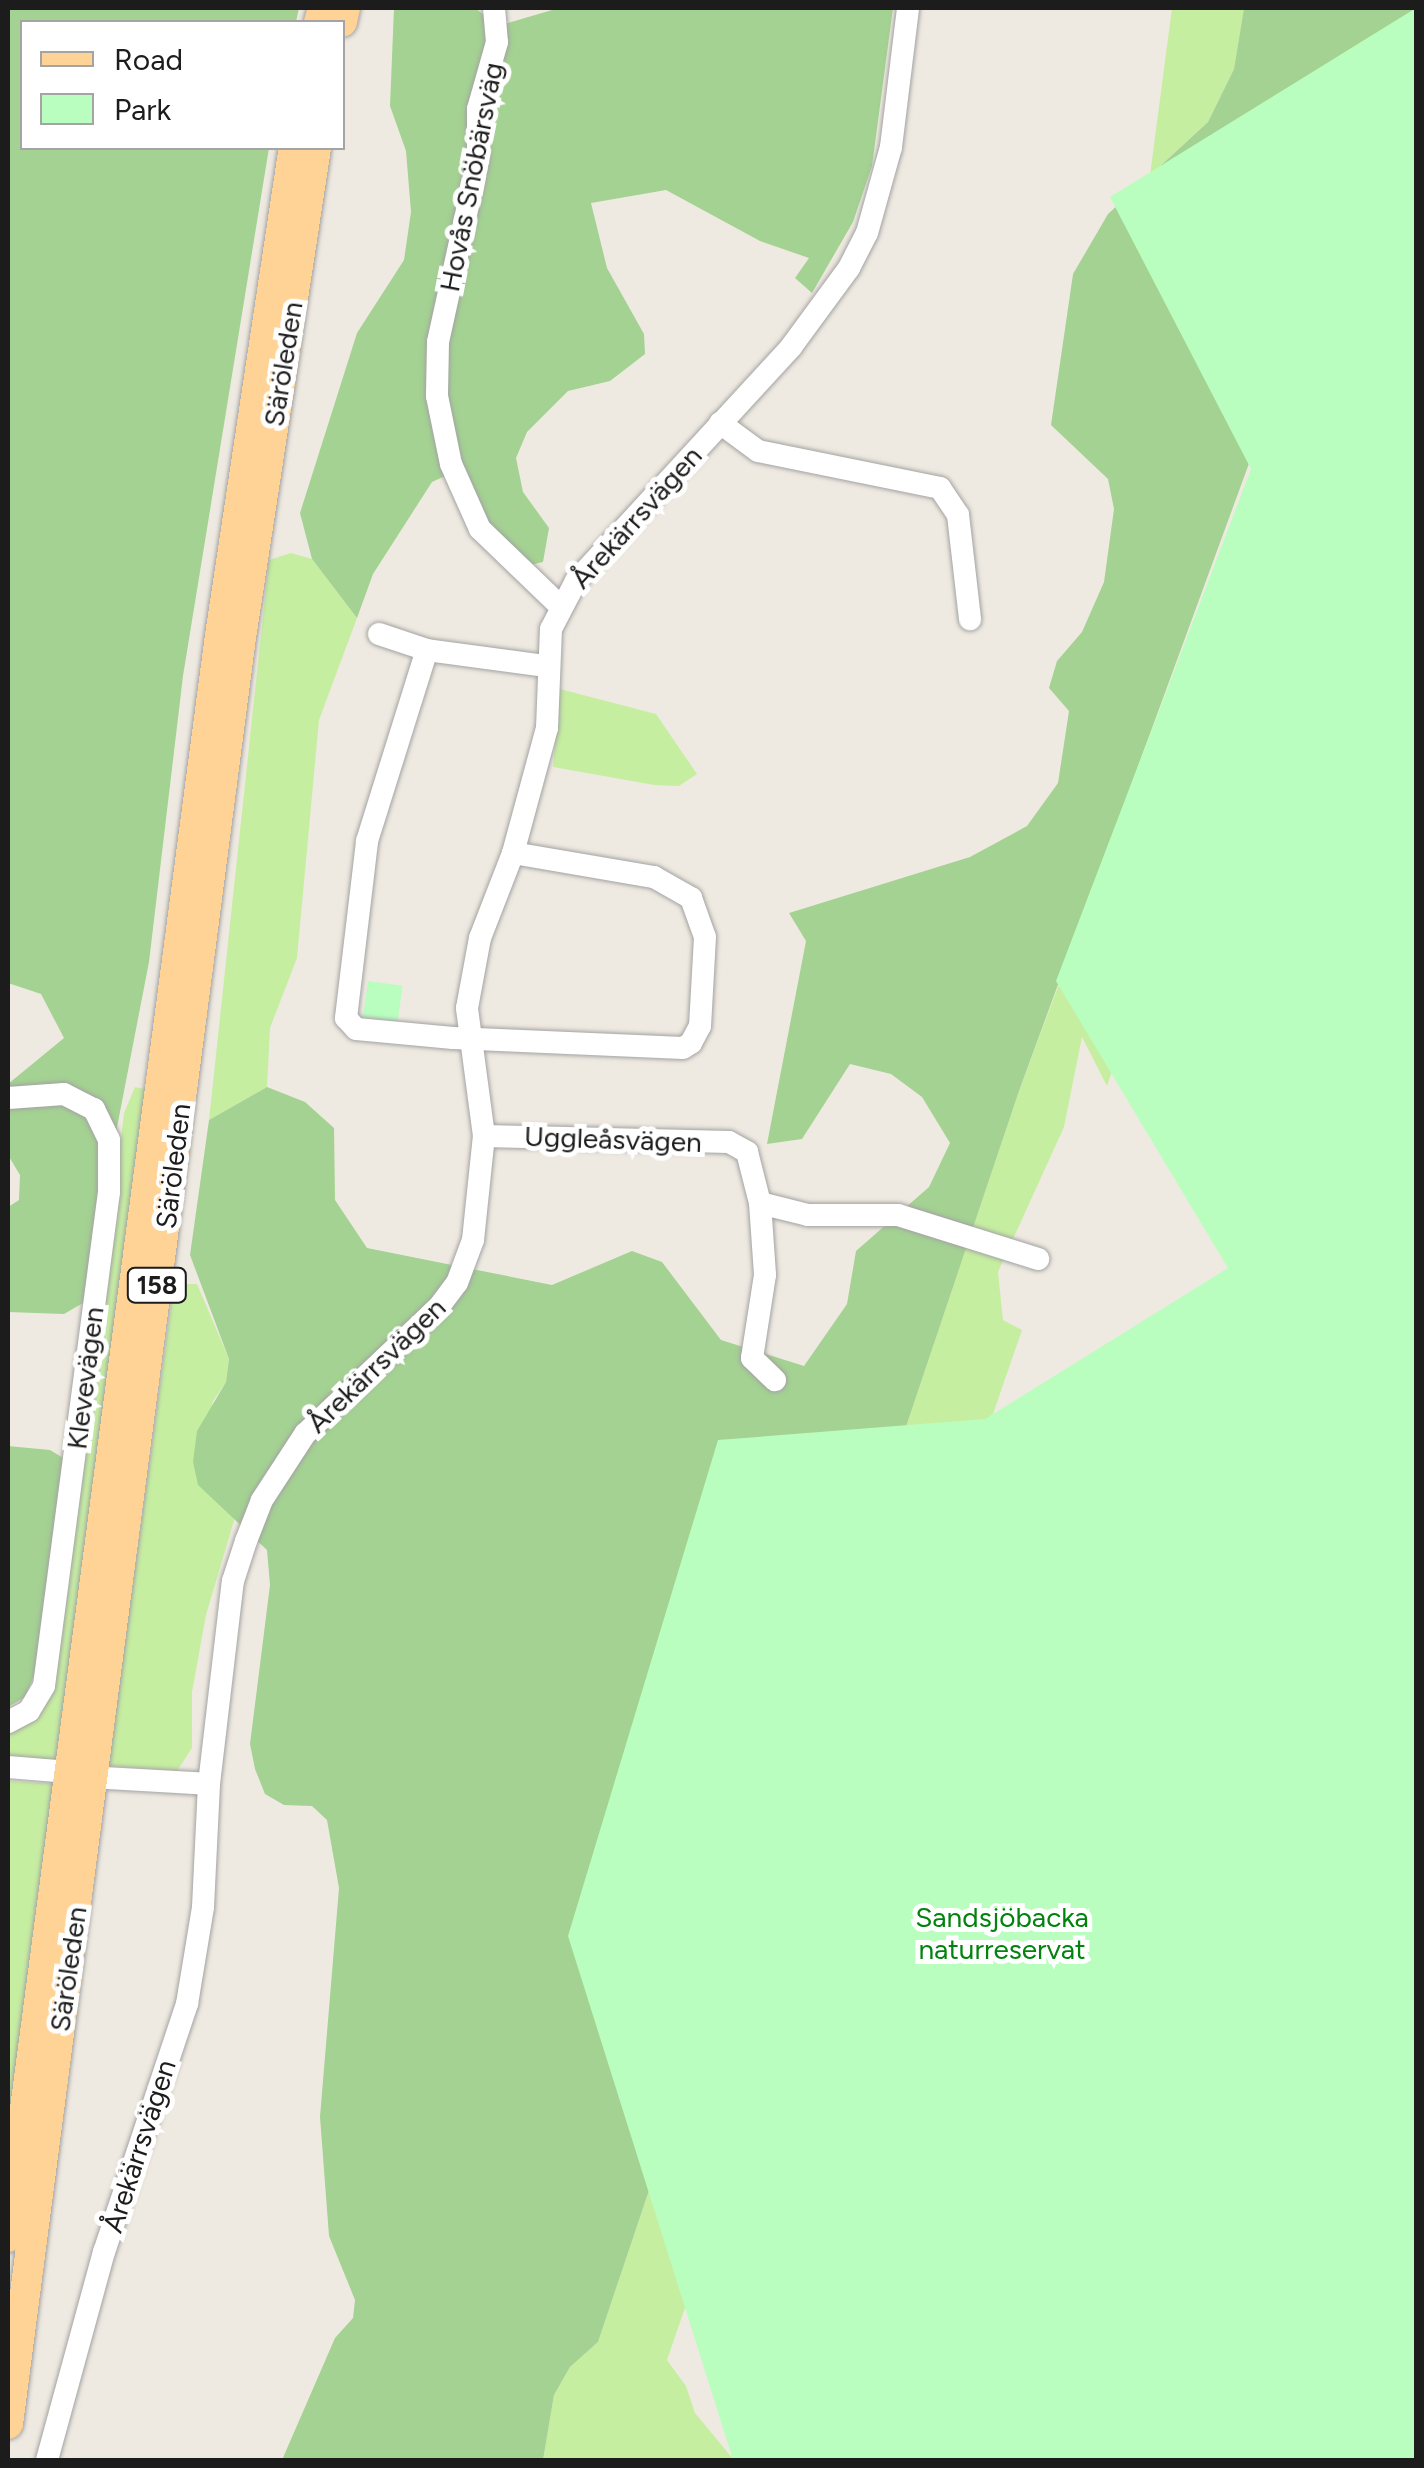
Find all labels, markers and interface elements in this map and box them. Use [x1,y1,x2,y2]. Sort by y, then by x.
legend [20,20,345,150]
text: Road [114,41,183,78]
street label: Hovås Snöbärsväg [432,60,510,294]
text: Park [114,91,171,128]
street label: Säröleden [257,299,309,429]
street label: Årekärrsvägen [563,439,709,595]
street label: Säröleden [149,1101,197,1231]
street label: Uggleåsvägen [524,1119,702,1159]
road number: 158 [124,1265,190,1305]
street label: Årekärrsvägen [300,1291,452,1439]
street label: Klevevägen [60,1305,110,1451]
park label: Sandsjöbacka naturreservat [915,1900,1089,1966]
street label: Säröleden [43,1904,93,2034]
street label: Årekärrsvägen [95,2055,183,2237]

